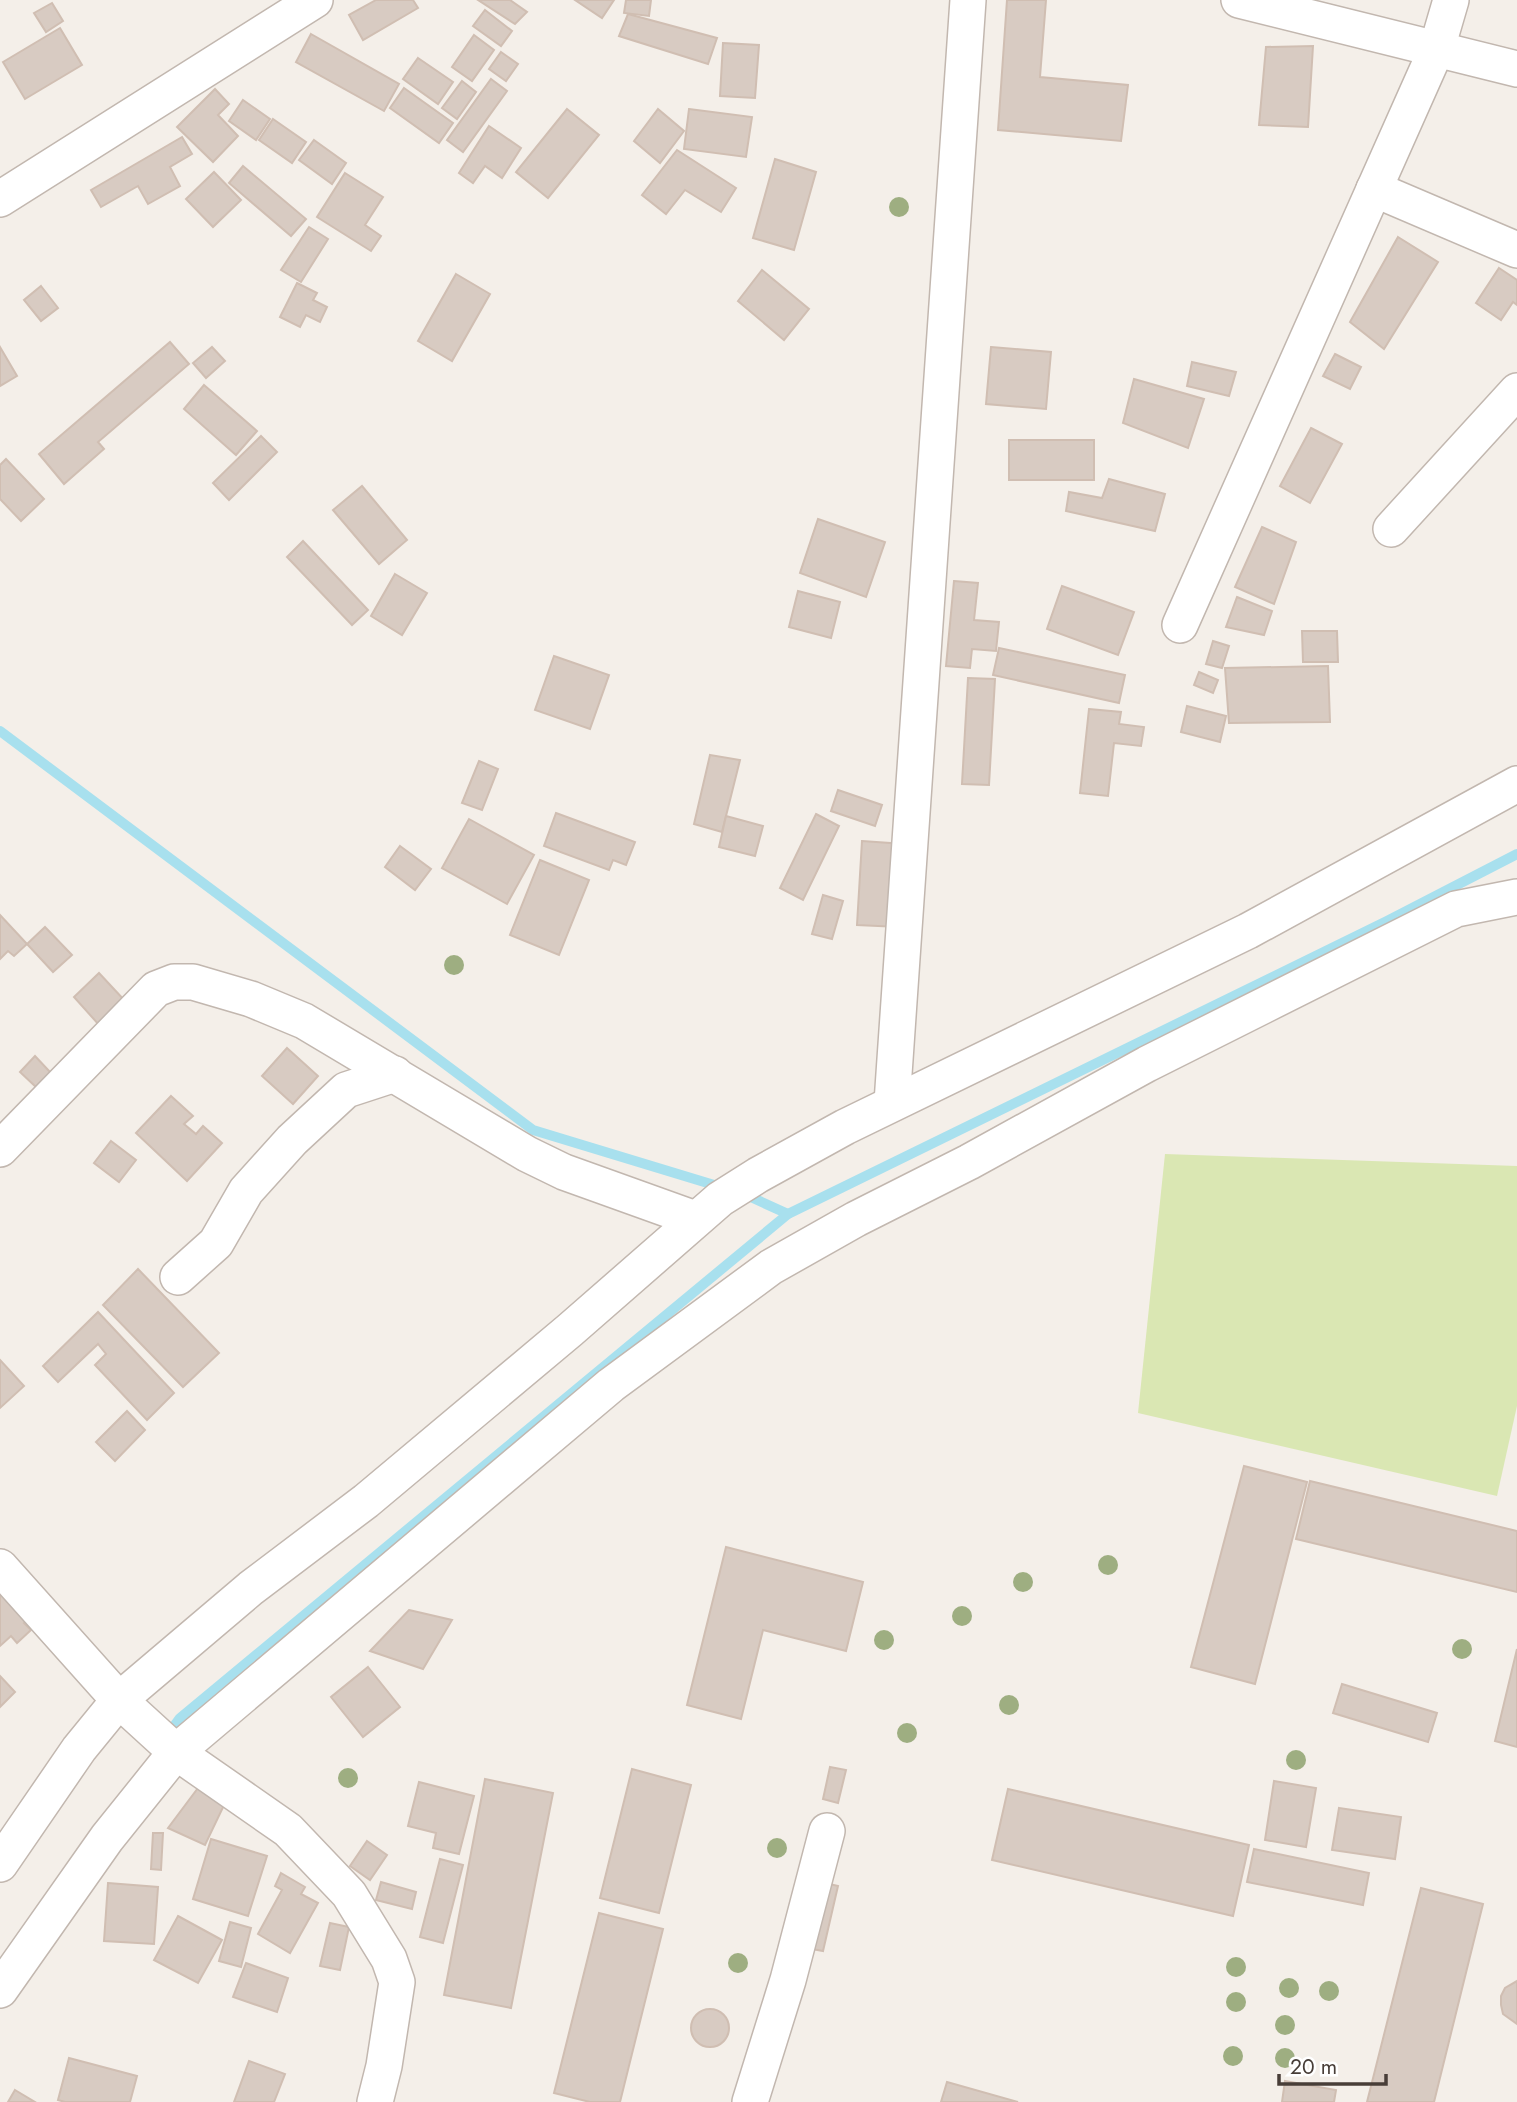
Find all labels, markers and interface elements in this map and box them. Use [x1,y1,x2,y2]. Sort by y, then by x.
scale bar [1279,2042,1386,2086]
text: 20 m [1290,2052,1337,2082]

